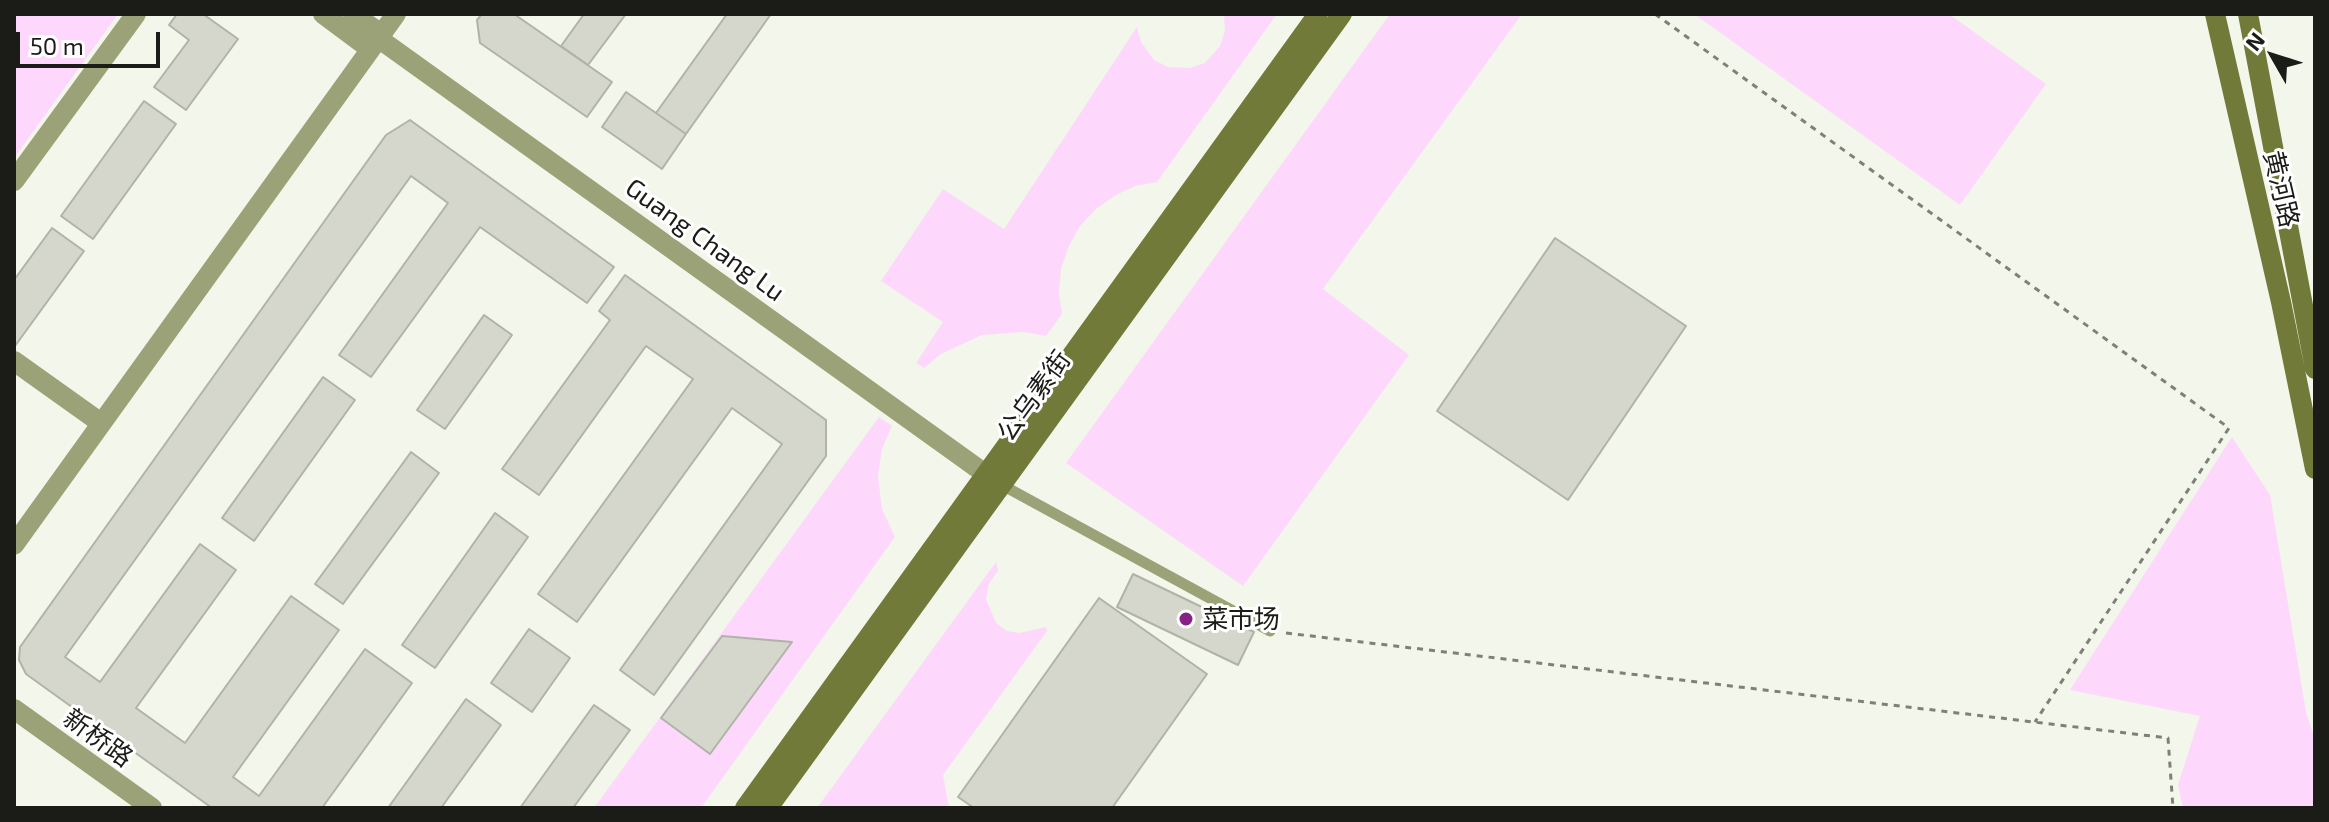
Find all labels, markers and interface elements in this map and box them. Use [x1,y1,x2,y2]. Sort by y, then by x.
scale bar [20,16,164,66]
north arrow [2233,16,2313,96]
text: N [2239,27,2269,55]
text: 50 m [30,31,84,60]
street label: 黄河路 [2257,147,2305,231]
street label: Guang Chang Lu [620,172,790,308]
street label: 公乌素街 [991,345,1077,447]
place label: 菜市场 [1202,603,1280,635]
marker: 菜市场 [1177,610,1195,628]
street label: 新桥路 [57,702,139,774]

